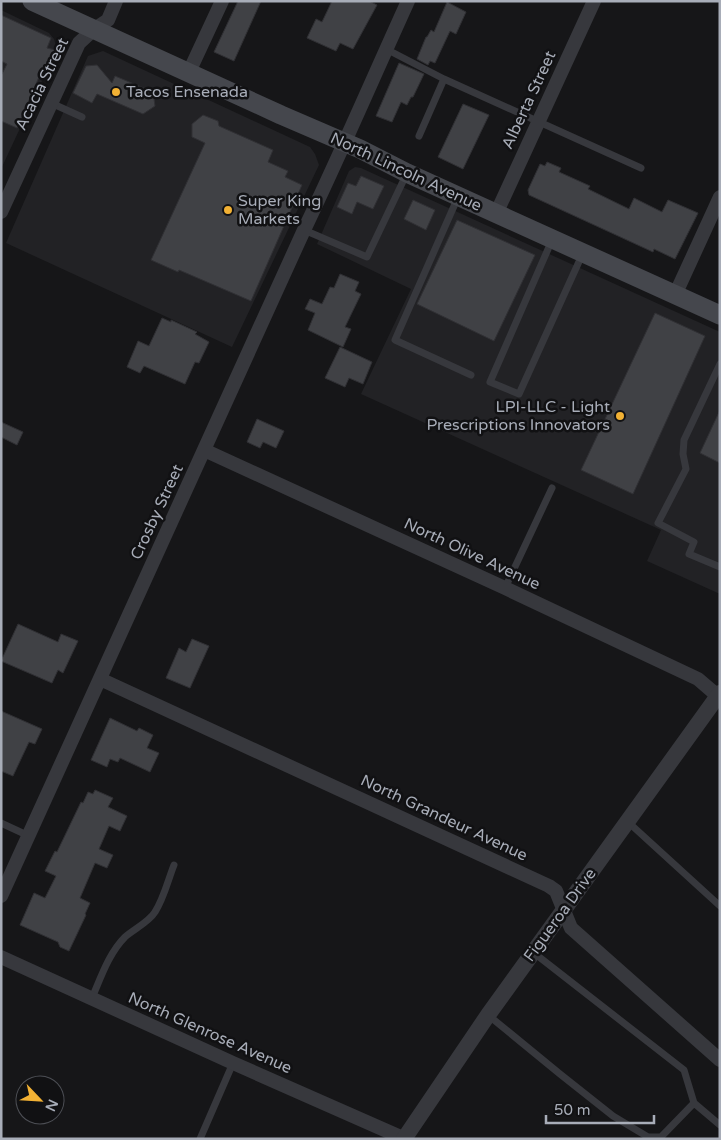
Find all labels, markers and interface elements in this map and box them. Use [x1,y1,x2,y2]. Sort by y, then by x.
street label: Acacia Street [11,34,73,134]
street label: Alberta Street [498,48,560,152]
place label: Tacos Ensenada [126,82,248,102]
marker: Tacos Ensenada [110,86,122,98]
street label: North Lincoln Avenue [327,128,485,216]
place label: Super King Markets [238,191,321,229]
marker: Super King Markets [222,204,234,216]
place label: LPI-LLC - Light Prescriptions Innovators [426,397,610,435]
marker: LPI-LLC - Light Prescriptions Innovators [614,410,626,422]
street label: Crosby Street [126,461,188,563]
street label: North Olive Avenue [401,514,543,594]
street label: North Grandeur Avenue [357,770,531,866]
street label: Figueroa Drive [519,864,601,966]
street label: North Glenrose Avenue [125,988,295,1078]
north arrow [15,1075,65,1125]
scale bar [546,1092,654,1124]
text: N [41,1097,61,1114]
text: 50 m [554,1101,591,1119]

